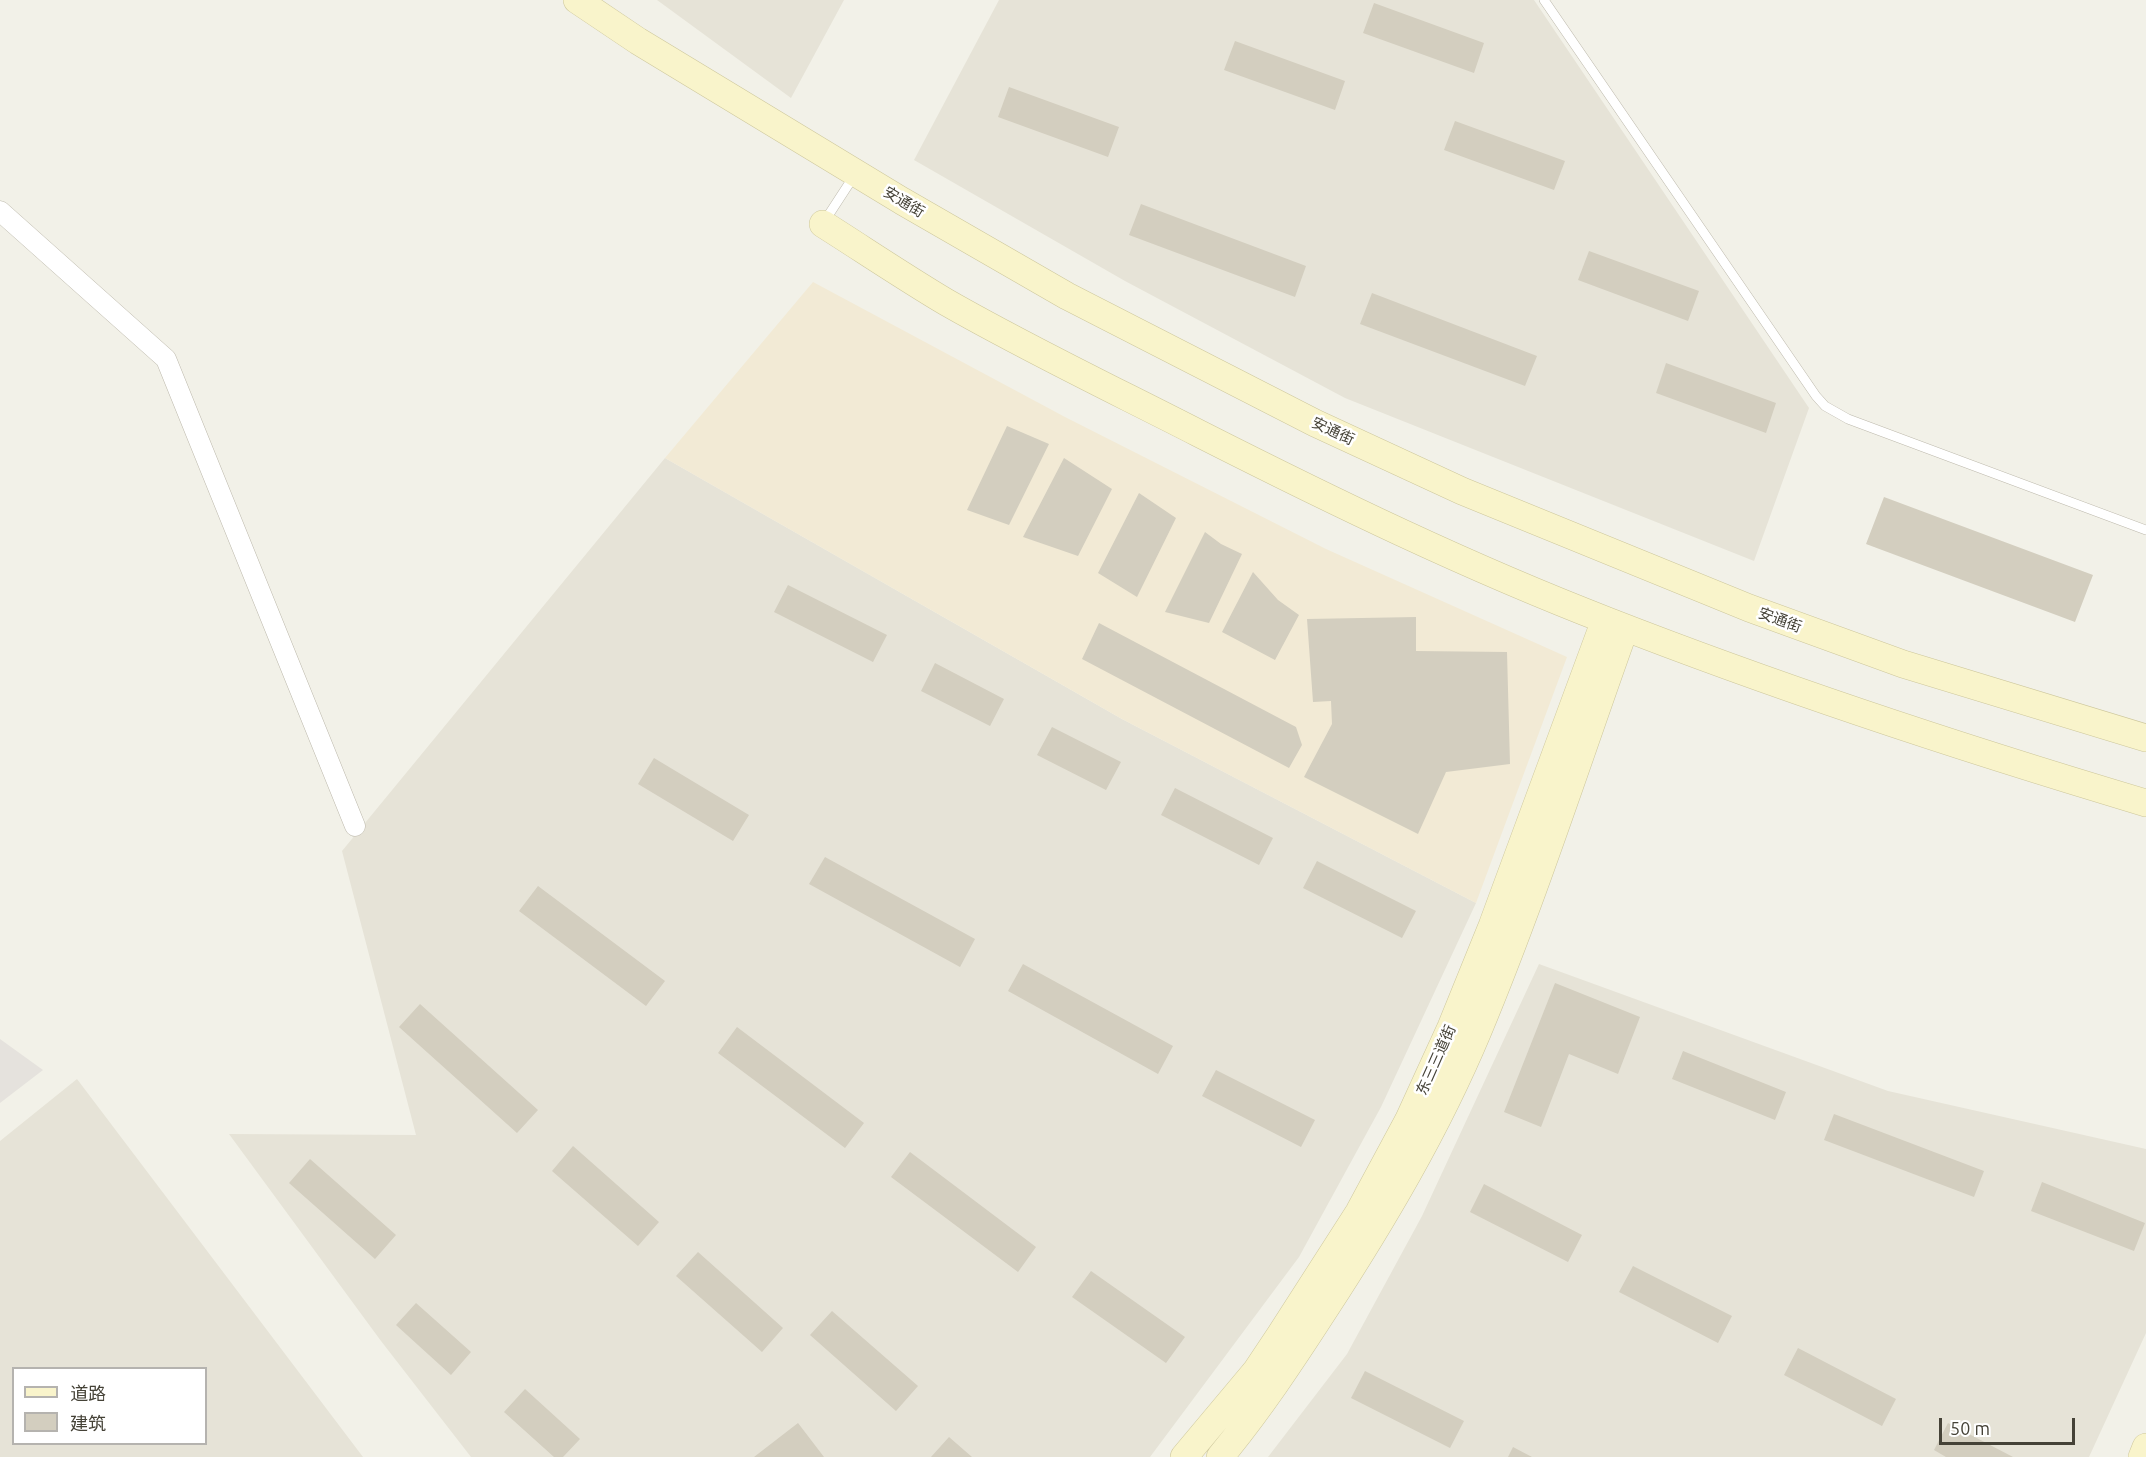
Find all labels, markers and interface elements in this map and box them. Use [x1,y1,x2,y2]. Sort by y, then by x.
street label: 安通街 [880,183,928,221]
street label: 安通街 [1309,413,1357,449]
street label: 安通街 [1756,604,1804,636]
street label: 东三三道街 [1413,1022,1459,1098]
legend [12,1367,207,1445]
text: 道路 [70,1383,106,1403]
scale bar [1942,1406,2078,1444]
text: 建筑 [70,1413,106,1433]
text: 50 m [1950,1418,1990,1438]

